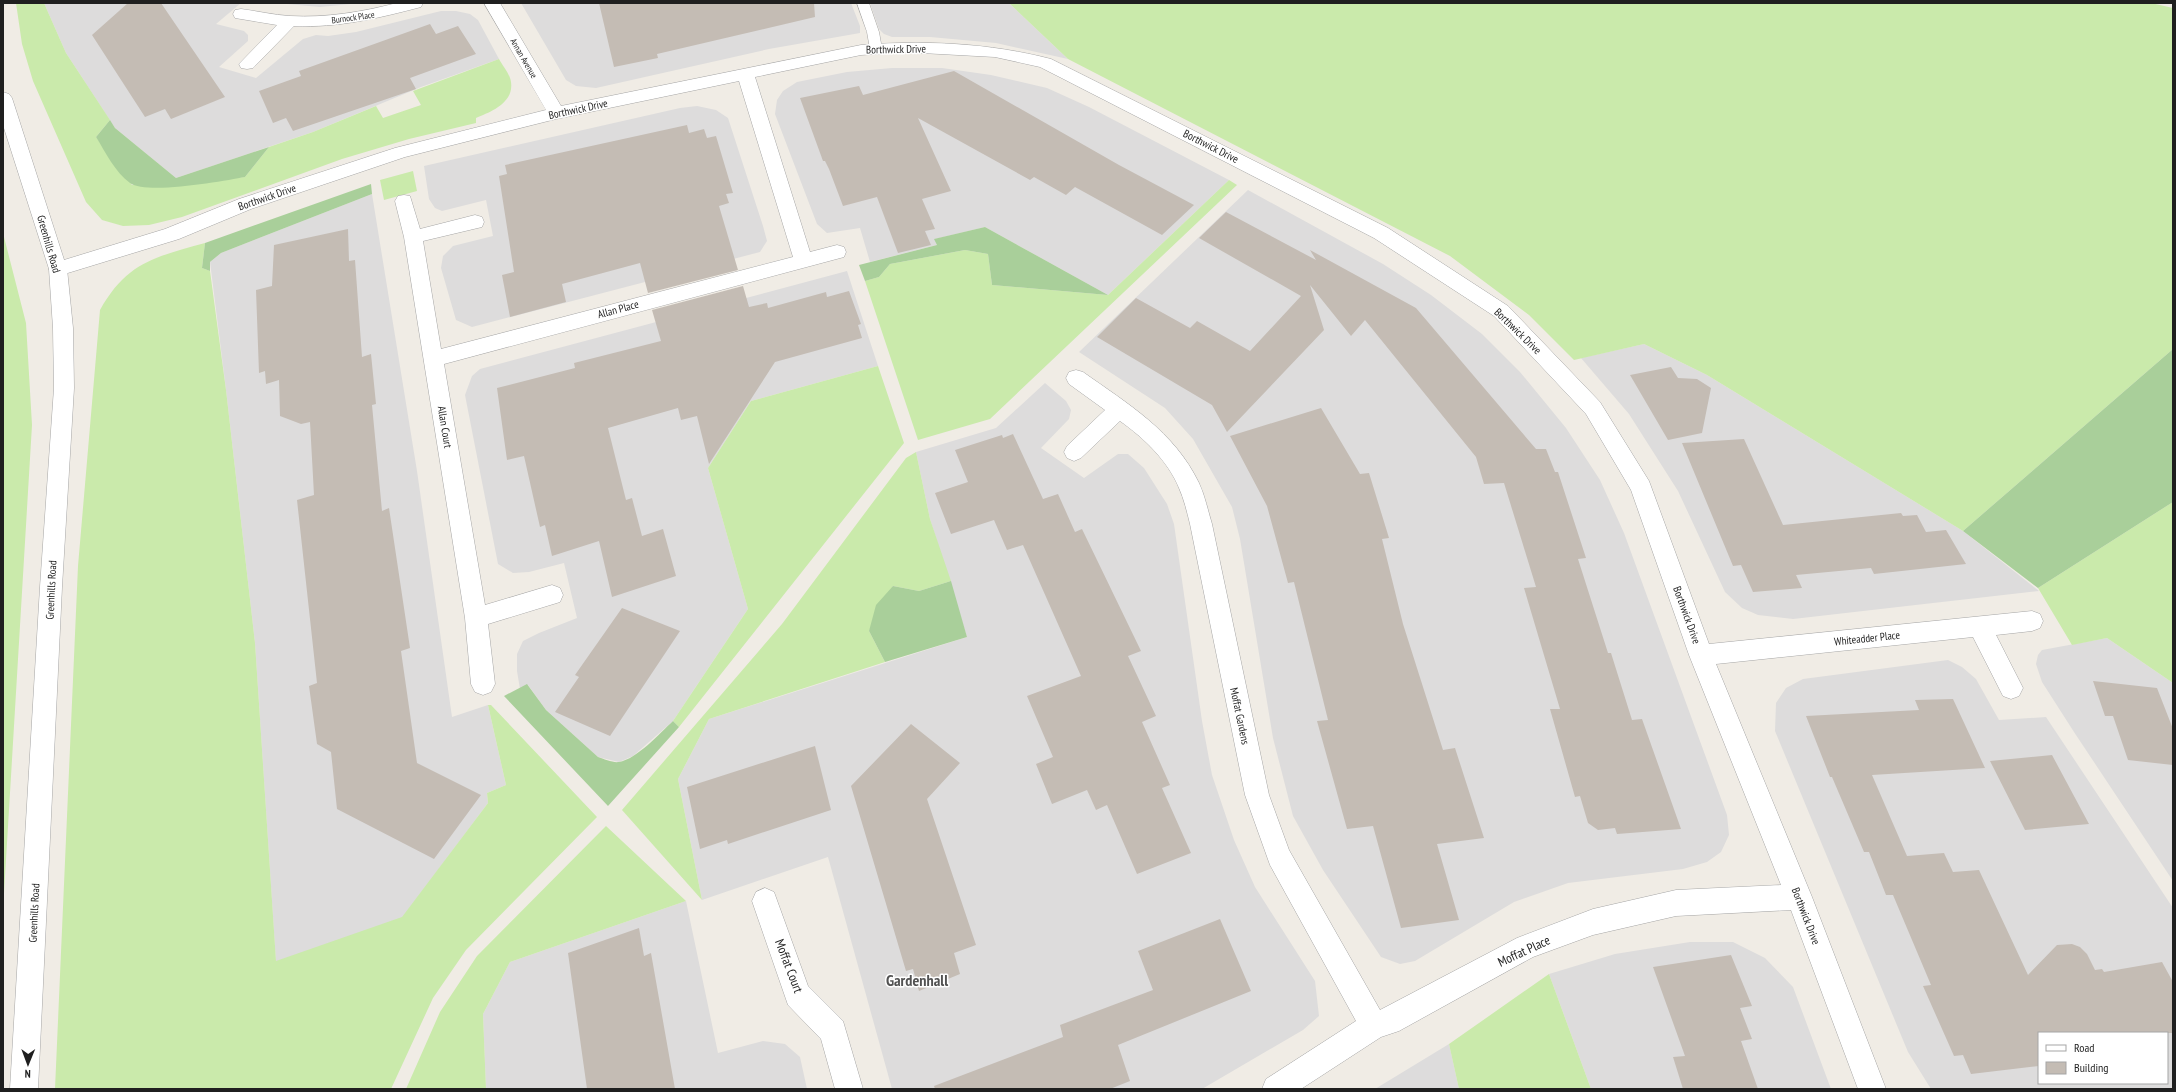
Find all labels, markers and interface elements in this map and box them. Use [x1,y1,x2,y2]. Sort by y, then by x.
street label: Burnock Place [331,8,376,25]
street label: Annan Avenue [508,36,540,80]
street label: Borthwick Drive [866,41,927,57]
street label: Borthwick Drive [547,96,609,122]
street label: Borthwick Drive [1181,126,1241,166]
street label: Borthwick Drive [236,180,298,213]
street label: Greenhills Road [34,214,64,275]
street label: Allan Place [596,297,641,321]
street label: Borthwick Drive [1491,305,1545,357]
street label: Allan Court [435,405,455,449]
street label: Greenhills Road [42,560,60,620]
street label: Borthwick Drive [1670,584,1704,646]
street label: Whiteadder Place [1833,628,1901,648]
street label: Moffat Gardens [1227,686,1253,746]
street label: Greenhills Road [25,883,43,943]
street label: Borthwick Drive [1789,885,1823,947]
street label: Moffat Place [1495,931,1553,971]
street label: Moffat Court [771,937,807,996]
district label: Gardenhall [886,970,948,990]
legend [2038,1032,2168,1084]
text: Road [2074,1040,2094,1055]
north arrow [8,1044,48,1084]
text: Building [2074,1060,2109,1075]
text: N [25,1067,31,1081]

